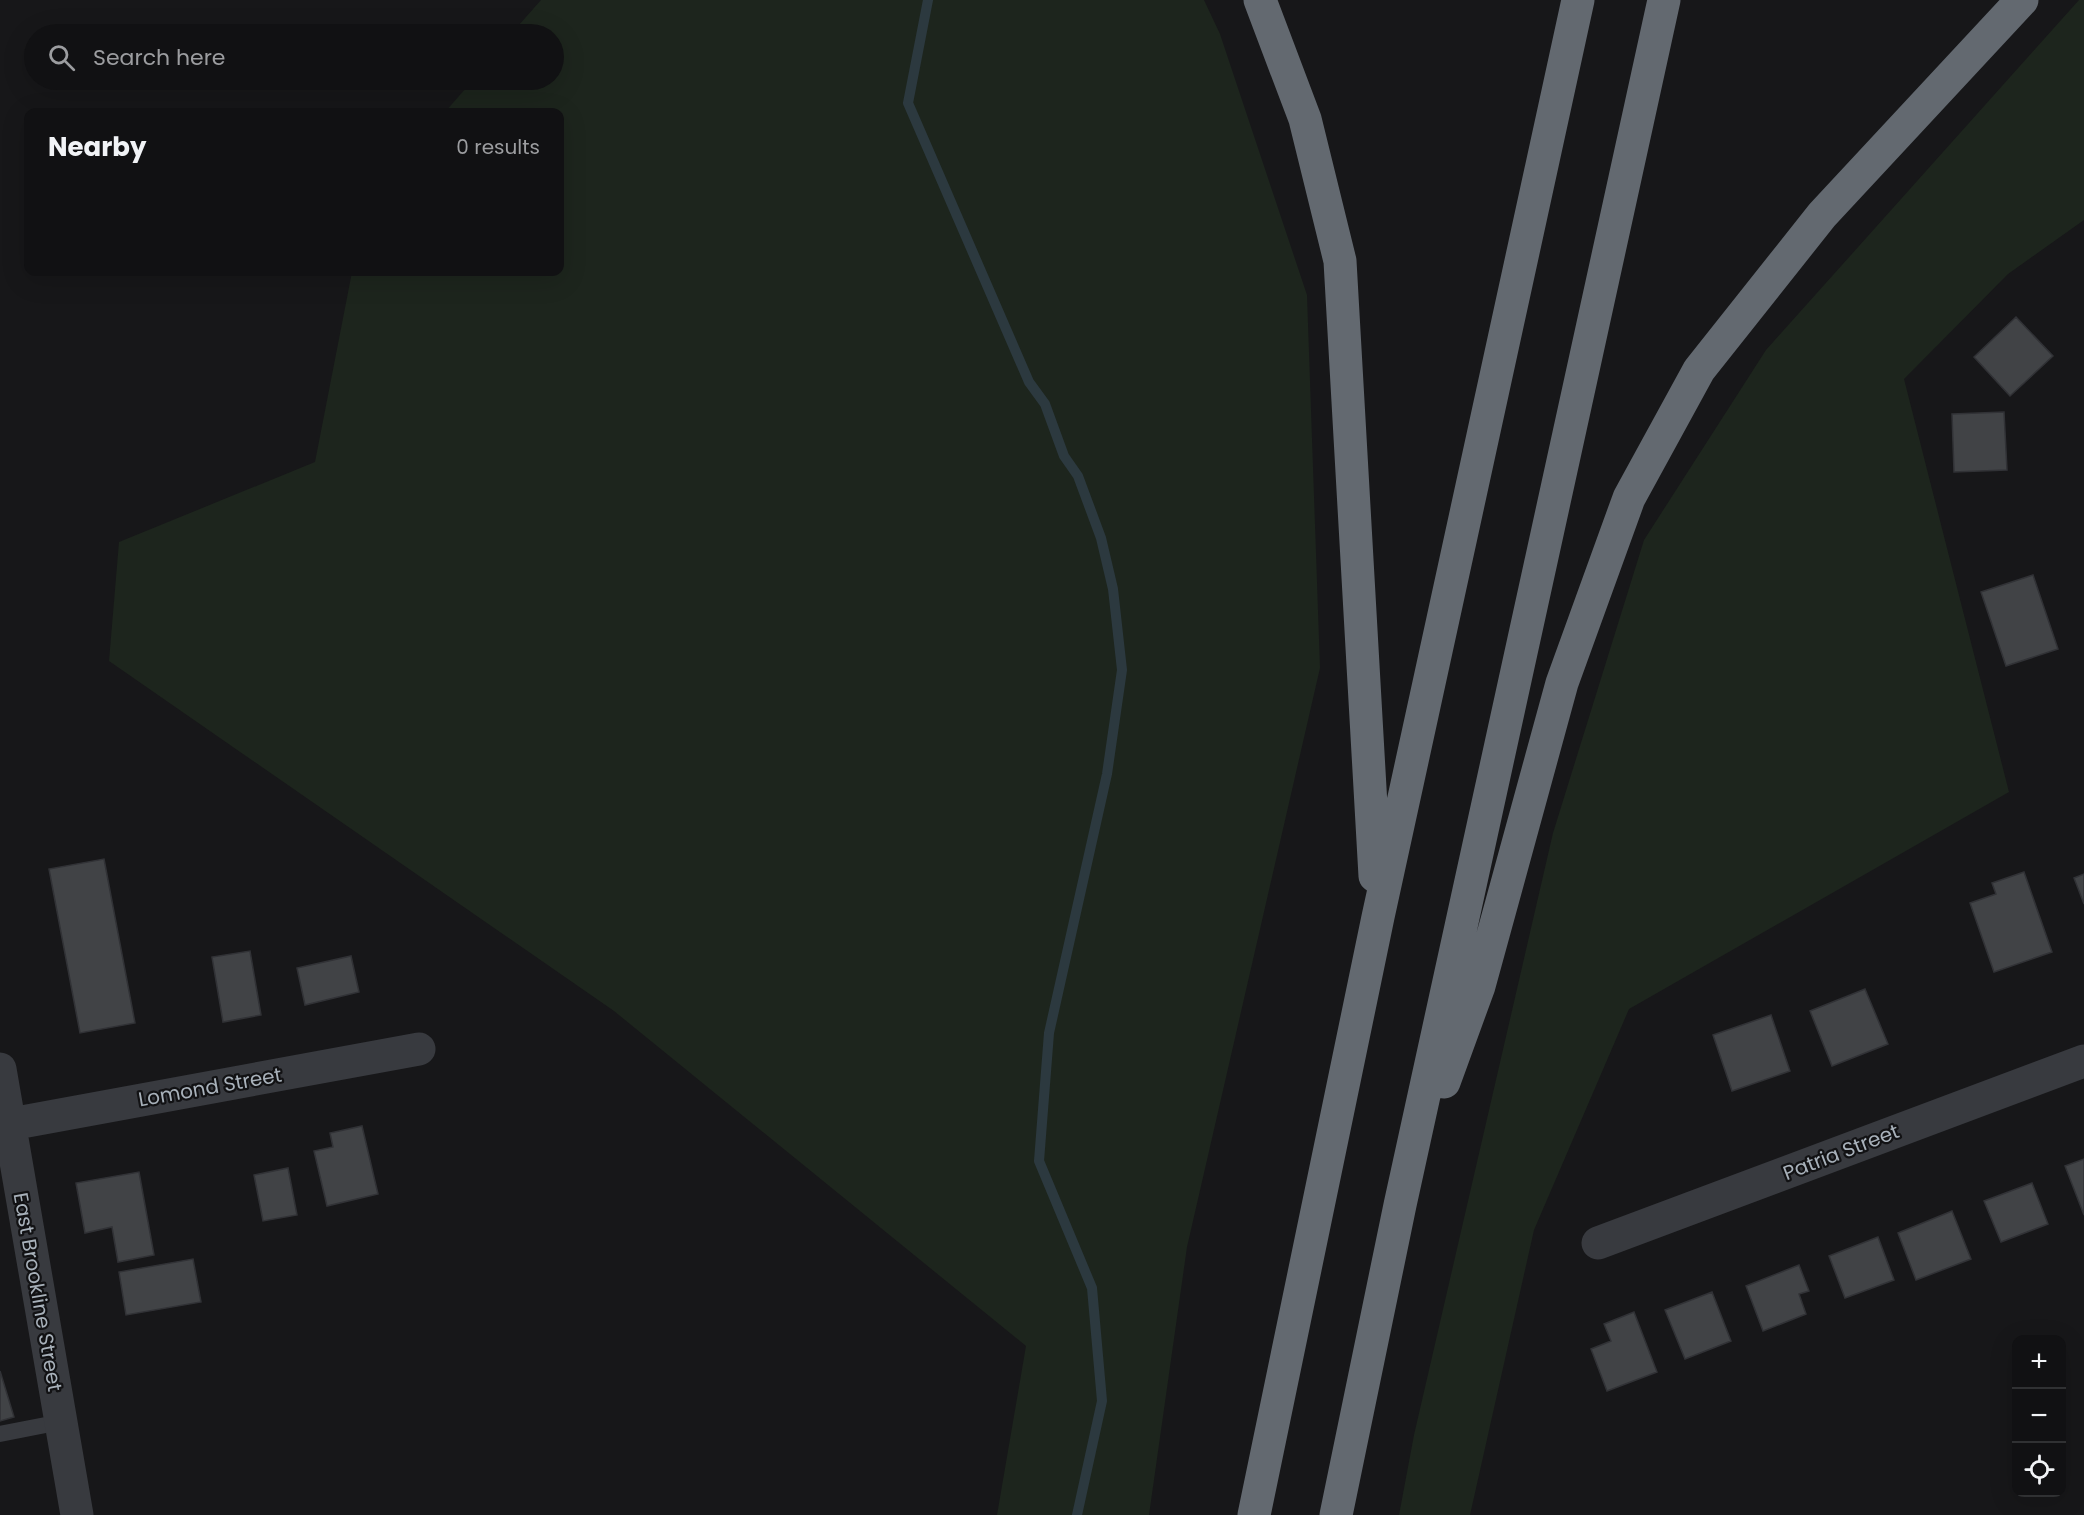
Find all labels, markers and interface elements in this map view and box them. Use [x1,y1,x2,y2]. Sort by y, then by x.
search box [24,24,564,90]
icon: search [45,41,78,74]
text: Search here [93,42,226,73]
text: Nearby [48,129,146,165]
text: 0 results [456,133,540,161]
street label: Lomond Street [136,1061,284,1113]
street label: Patria Street [1779,1117,1903,1187]
street label: East Brookline Street [7,1190,69,1394]
map controls [2012,1335,2066,1497]
button: + [2012,1335,2066,1389]
button: − [2012,1389,2066,1443]
button: locate [2012,1443,2066,1497]

